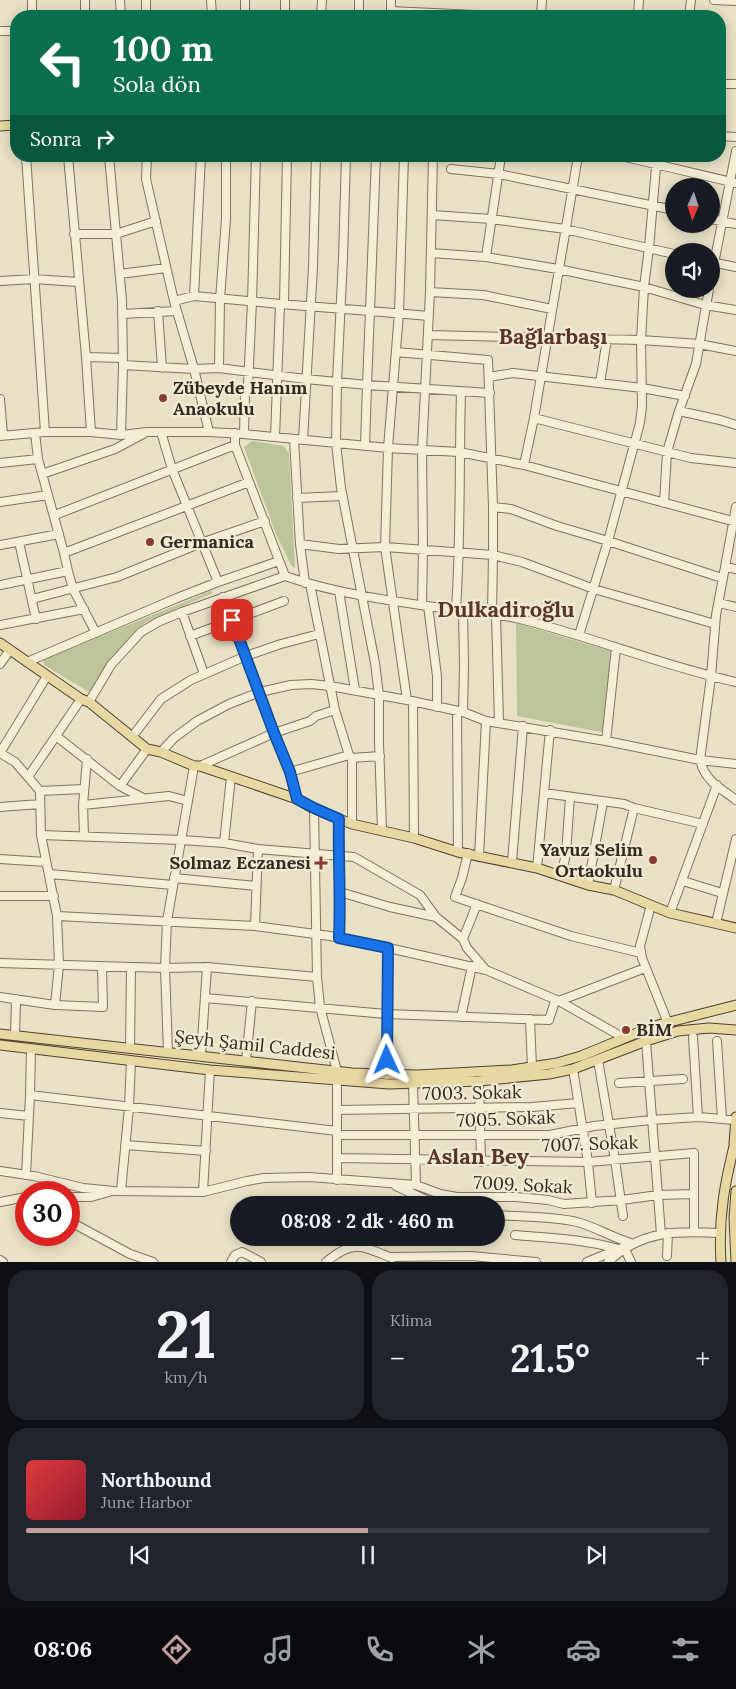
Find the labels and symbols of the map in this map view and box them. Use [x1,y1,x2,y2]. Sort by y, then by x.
north arrow [665,178,720,232]
district label: Bağlarbaşı [499,322,607,350]
place label: Zübeyde Hanım Anaokulu [173,376,308,420]
marker: Zübeyde Hanım Anaokulu [157,392,169,404]
place label: Germanica [160,530,255,553]
marker: Germanica [144,536,156,548]
district label: Dulkadiroğlu [437,595,575,623]
pin [211,599,253,641]
place label: Yavuz Selim Ortaokulu [540,838,643,882]
place label: Solmaz Eczanesi [170,851,311,874]
marker: Yavuz Selim Ortaokulu [647,854,659,866]
marker: Solmaz Eczanesi [315,857,327,869]
place label: BİM [636,1018,672,1041]
marker: BİM [620,1024,632,1036]
street label: Şeyh Şamil Caddesi [173,1025,337,1064]
position arrow [360,1033,412,1085]
street label: 7003. Sokak [422,1080,522,1105]
street label: 7005. Sokak [456,1105,556,1132]
street label: 7007. Sokak [541,1130,639,1157]
district label: Aslan Bey [427,1142,530,1170]
street label: 7009. Sokak [473,1170,574,1199]
speed limit sign: 30 [15,1181,80,1246]

